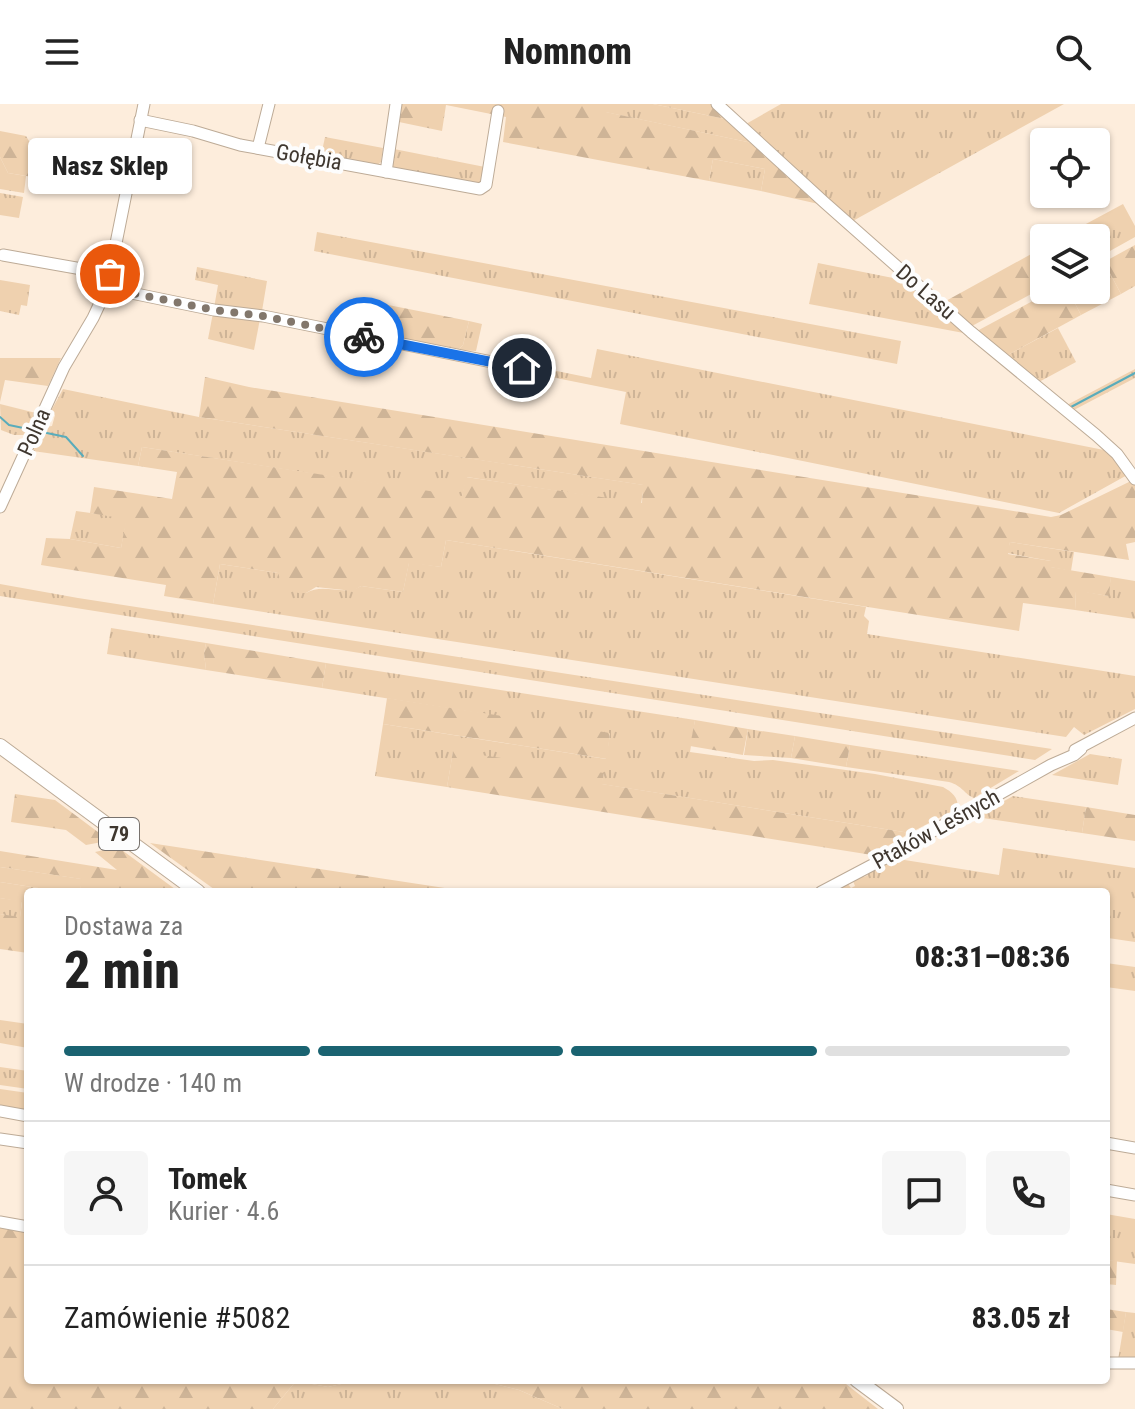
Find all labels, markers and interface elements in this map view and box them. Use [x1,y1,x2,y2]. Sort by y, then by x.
icon: menu [40,30,84,74]
icon: search [1051,30,1095,74]
text: Nomnom [503,31,632,73]
map controls [1030,128,1110,304]
button: locate [1030,128,1110,208]
callout: Nasz Sklep [28,138,192,194]
street label: Gołębia [274,139,344,175]
text: Nasz Sklep [52,151,168,181]
button: layers [1030,224,1110,304]
pin [76,240,144,308]
icon: bag [88,252,132,296]
street label: Do Lasu [891,259,961,325]
courier [324,297,404,377]
icon: bike [342,315,386,359]
pin [488,334,556,402]
icon: home [500,346,544,390]
street label: Polna [13,404,55,460]
street label: Ptaków Leśnych [868,784,1004,874]
road number: 79 [99,818,139,850]
text: Dostawa za [64,911,183,941]
text: 08:31–08:36 [915,939,1070,974]
text: 2 min [64,940,180,1001]
text: W drodze · 140 m [64,1068,242,1098]
button: person [64,1151,148,1235]
button: chat [882,1151,966,1235]
button: phone [986,1151,1070,1235]
text: Tomek [168,1161,247,1196]
text: Kurier · 4.6 [168,1196,279,1226]
text: Zamówienie #5082 [64,1300,290,1335]
text: 83.05 zł [972,1300,1070,1335]

